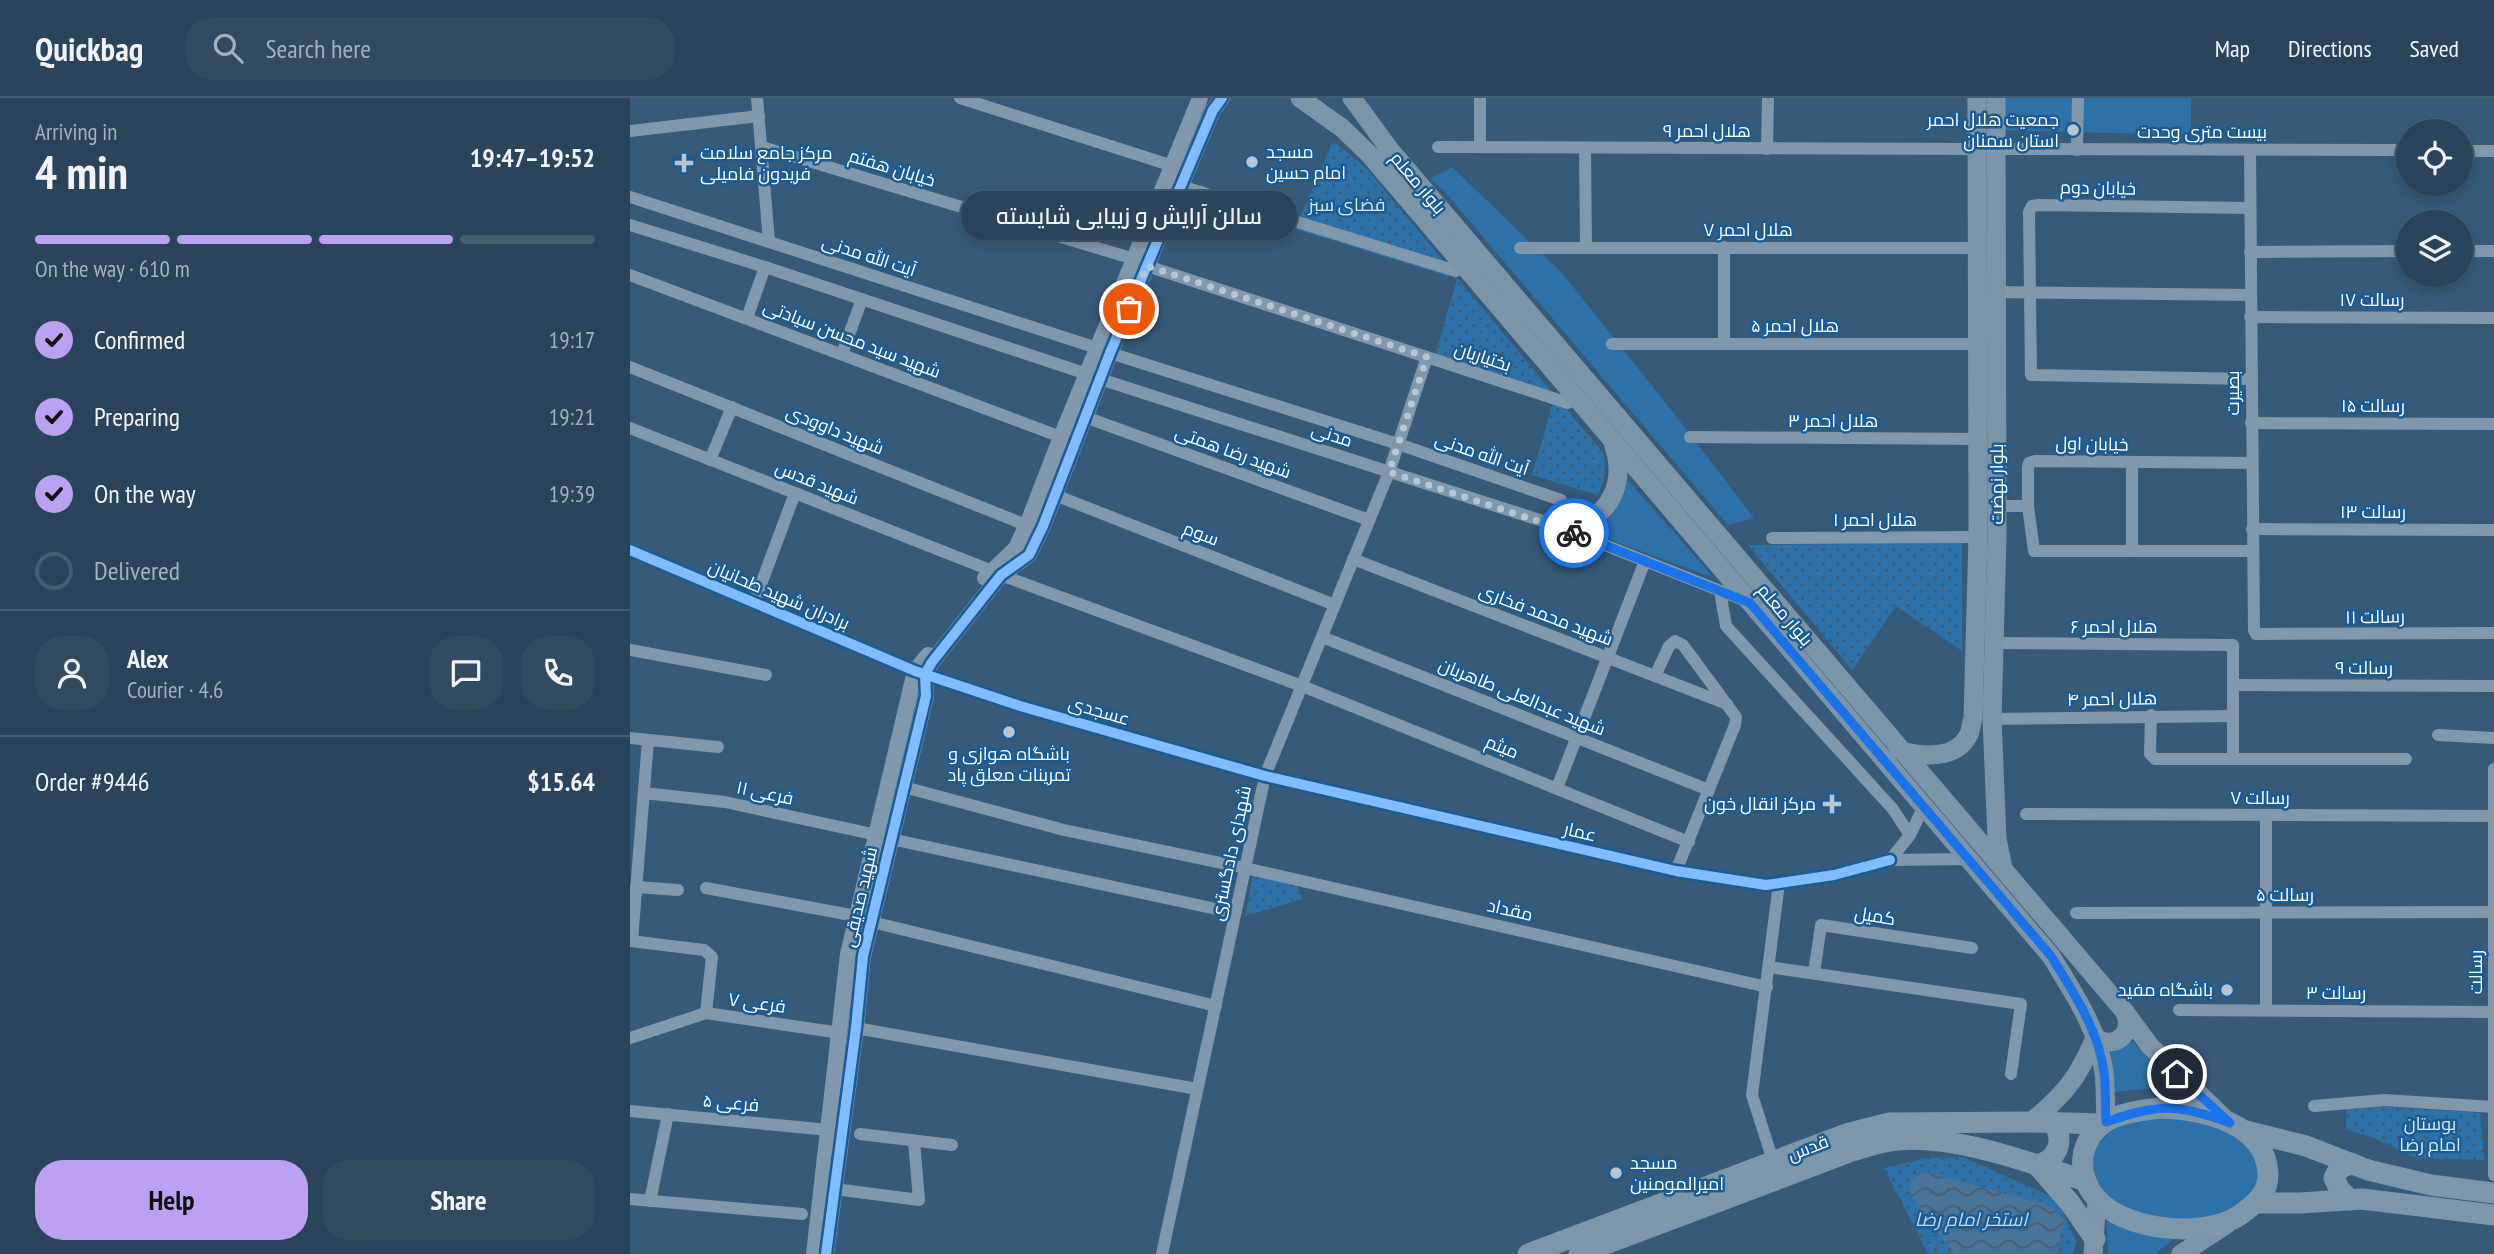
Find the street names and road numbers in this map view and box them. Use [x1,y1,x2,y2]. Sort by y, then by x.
street label: هلال احمر ۹ [1663,119,1751,142]
street label: بیست متری وحدت [2137,120,2267,143]
street label: خیابان هفتم [846,143,938,193]
street label: بلوار معلم [1385,147,1451,219]
street label: خیابان دوم [2060,175,2136,201]
street label: هلال احمر ۷ [1703,218,1793,241]
street label: آیت الله مدنی [819,229,919,282]
street label: رسالت ۱۷ [2339,288,2405,311]
street label: شهید سید محسن سیادتی [760,294,944,383]
street label: هلال احمر ۵ [1751,314,1839,337]
street label: بختیاریان [1452,337,1514,376]
street label: بصیرت [2221,370,2244,416]
street label: رسالت ۱۵ [2341,394,2405,417]
street label: شهید داوودی [783,399,887,460]
street label: هلال احمر ۳ [1788,409,1878,432]
street label: مدنی [1309,417,1356,452]
street label: شهید رضا همتی [1172,420,1294,483]
street label: آیت الله مدنی [1432,427,1532,480]
street label: خیابان اول [2055,431,2129,456]
street label: بلوار نهضت [1985,444,2008,524]
street label: شهید قدس [772,455,862,510]
street label: رسالت ۱۳ [2340,500,2406,523]
street label: هلال احمر ۱ [1833,508,1917,531]
street label: سوم [1180,516,1222,552]
street label: برادران شهید طحانیان [705,554,853,635]
street label: شهید محمد فخاری [1476,578,1616,651]
street label: بلوار معلم [1752,579,1818,651]
street label: رسالت ۱۱ [2345,604,2405,629]
street label: هلال احمر ۶ [2070,615,2158,638]
street label: شهید عبدالعلی طاهریان [1435,653,1609,741]
street label: رسالت ۹ [2335,656,2393,679]
street label: هلال احمر ۴ [2067,686,2157,711]
street label: عسجدی [1066,691,1132,730]
street label: میثم [1482,730,1522,764]
street label: فرعی ۱۱ [734,775,796,810]
street label: شهدای دادگستری [1205,783,1256,923]
street label: رسالت ۷ [2230,786,2290,809]
street label: عمار [1561,816,1599,846]
street label: شهید صدیقی [837,845,882,949]
street label: رسالت ۵ [2256,883,2314,906]
street label: مقداد [1485,893,1535,926]
street label: کمیل [1853,901,1897,930]
street label: رسالت [2464,950,2487,994]
street label: رسالت ۳ [2306,981,2366,1004]
street label: فرعی ۷ [727,987,787,1018]
street label: فرعی ۵ [702,1089,760,1116]
street label: قدس [1784,1129,1832,1166]

